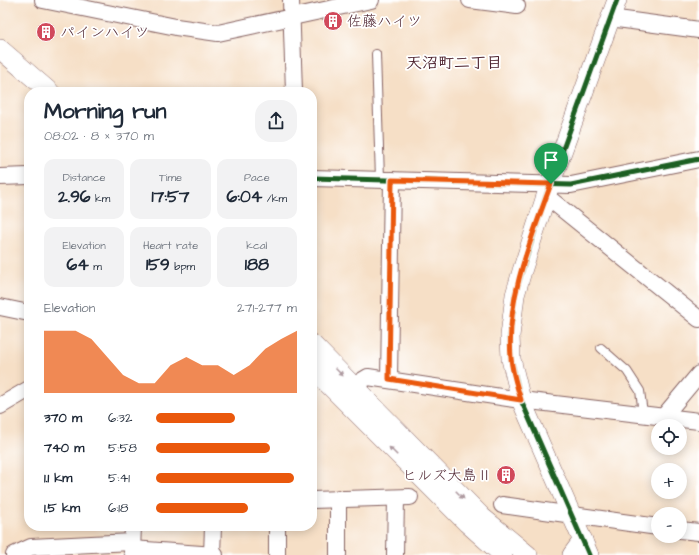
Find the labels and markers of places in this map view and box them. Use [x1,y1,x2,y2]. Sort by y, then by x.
building icon: 佐藤ハイツ [322,10,344,32]
place label: 佐藤ハイツ [347,11,422,32]
building icon: パインハイツ [35,21,57,43]
place label: パインハイツ [60,22,149,43]
pin [534,143,568,184]
building icon: ヒルズ大島Ⅱ [495,464,517,486]
place label: ヒルズ大島Ⅱ [402,465,492,486]

